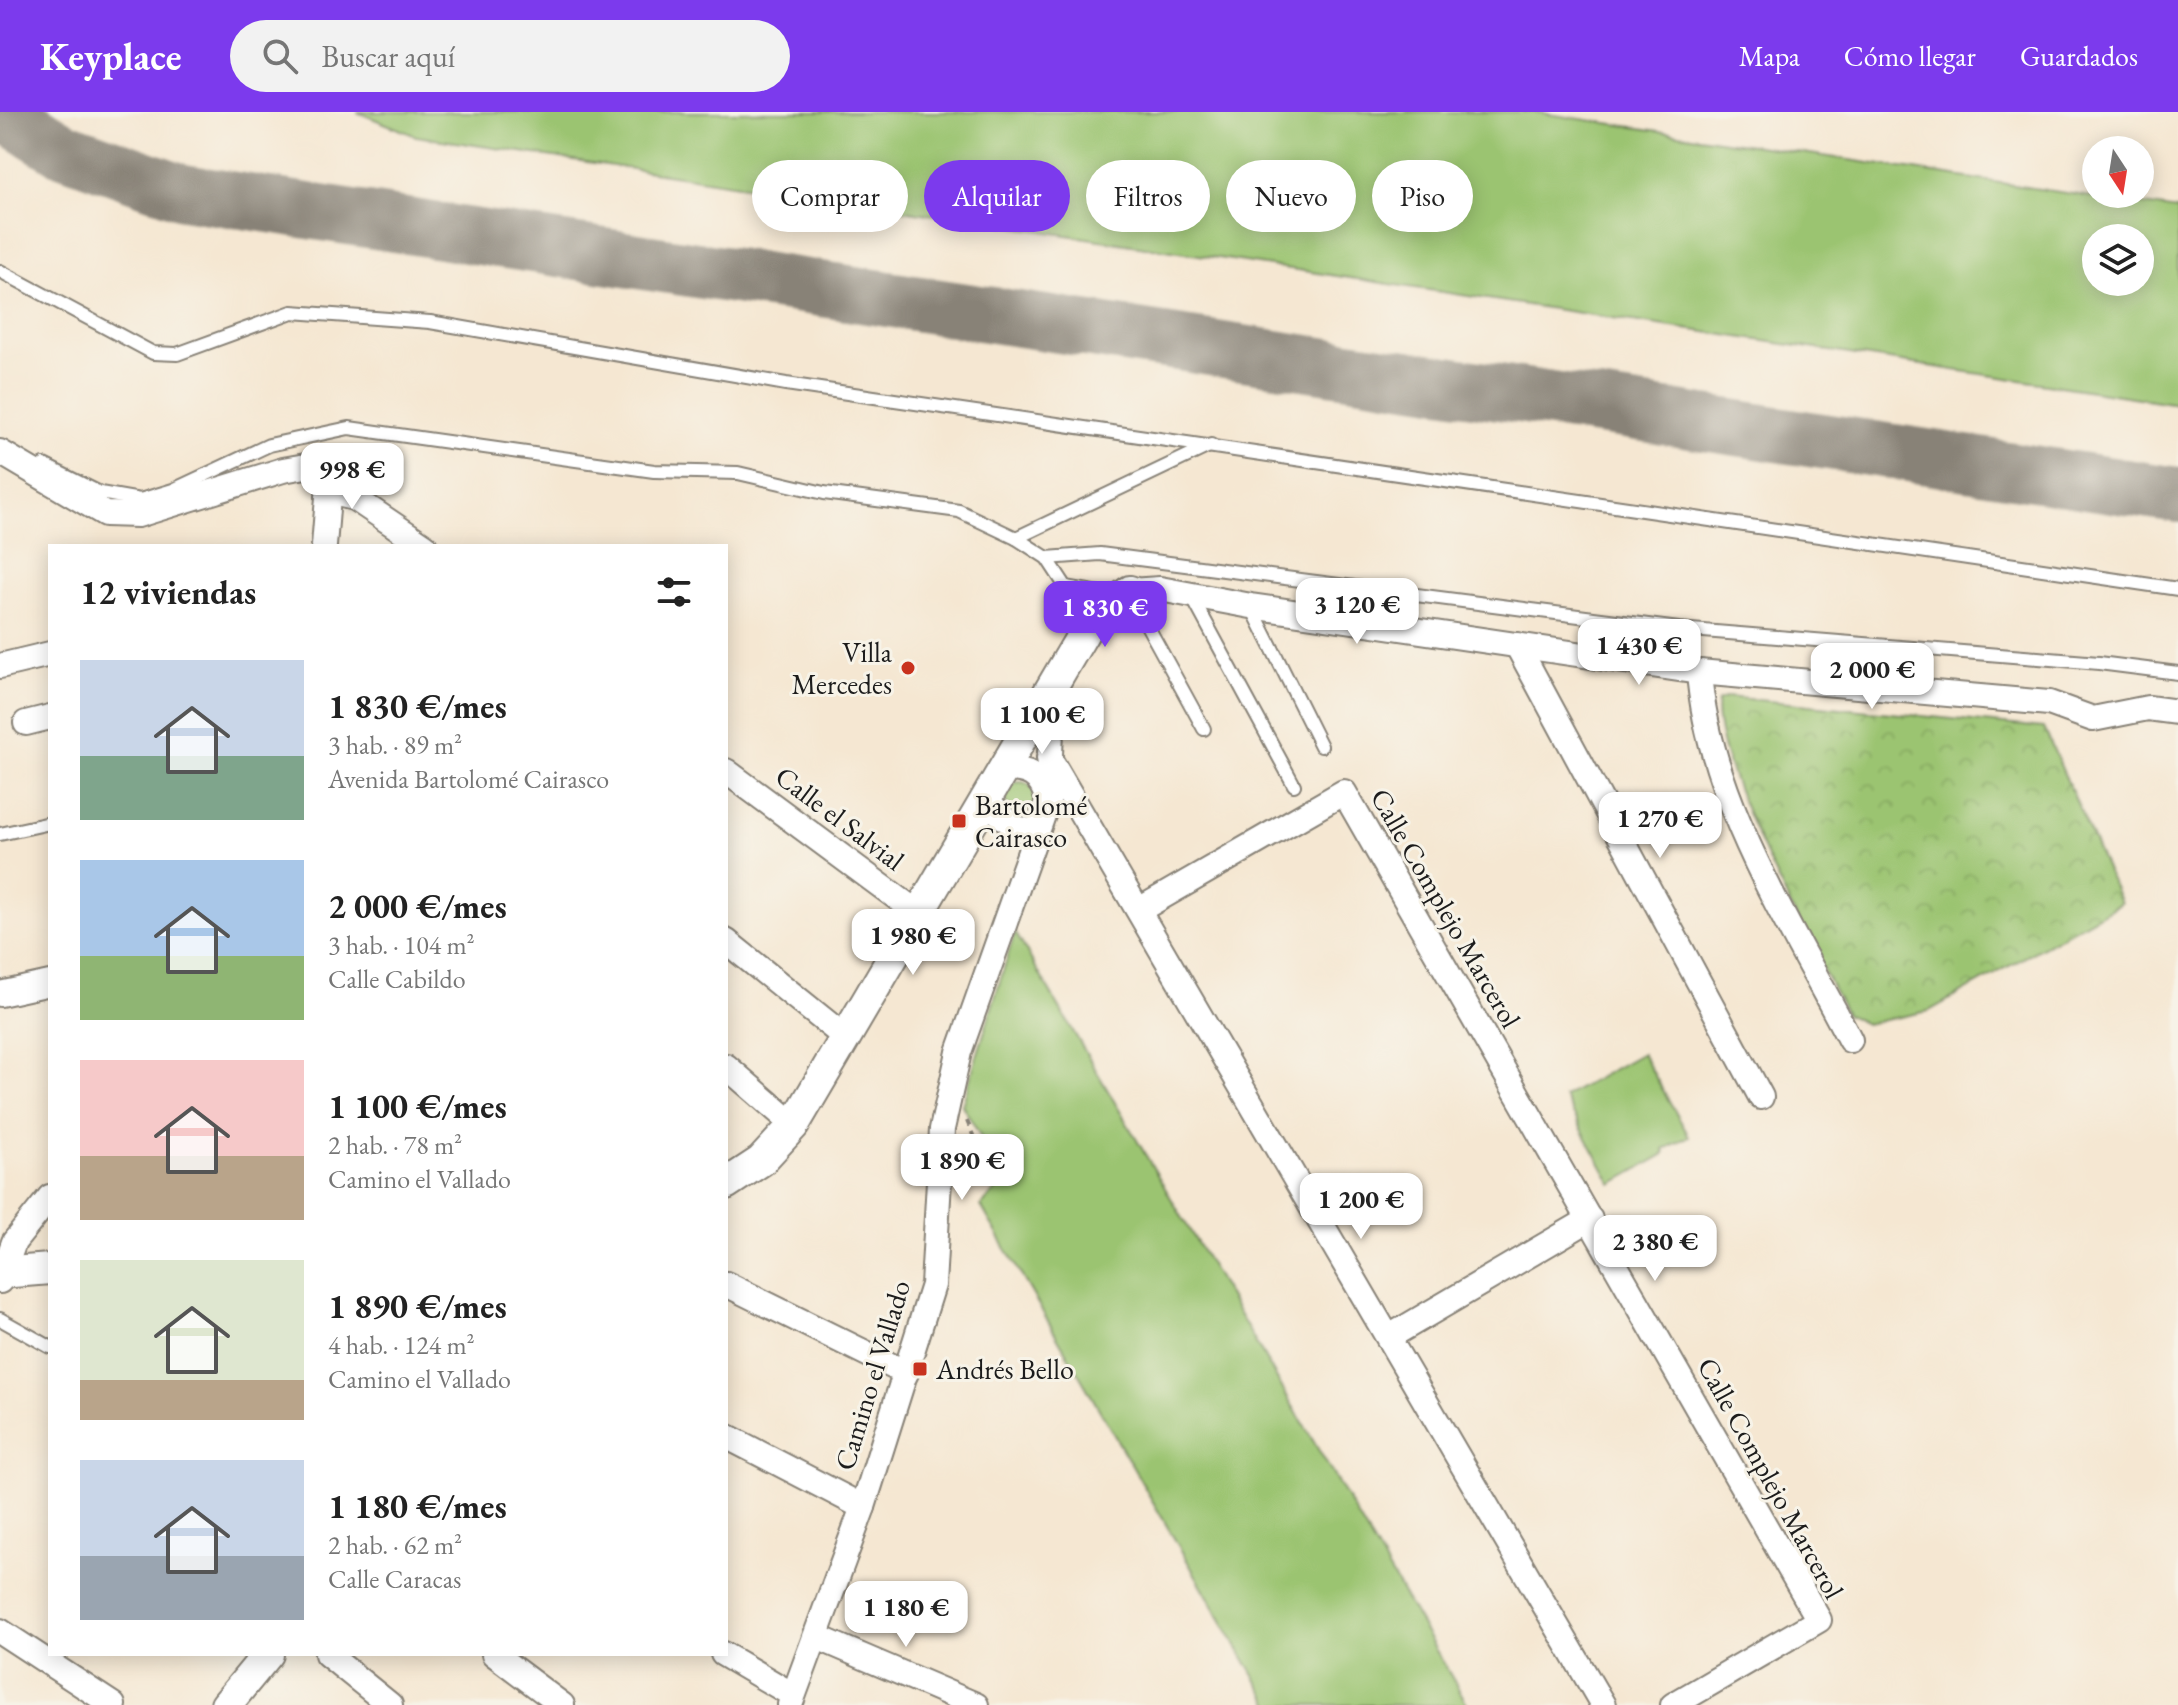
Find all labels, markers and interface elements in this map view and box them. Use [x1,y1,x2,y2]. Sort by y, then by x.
search box [230,20,790,92]
text: Keyplace [40,32,182,81]
icon: search [258,34,302,78]
text: Buscar aquí [322,37,455,76]
text: Mapa [1739,38,1800,74]
text: Cómo llegar [1844,38,1976,74]
text: Guardados [2020,38,2138,74]
north arrow [2082,136,2154,208]
map controls [2082,136,2154,296]
chip: Comprar [752,160,908,232]
chip: Alquilar [924,160,1070,232]
chip: Filtros [1086,160,1210,232]
chip: Nuevo [1226,160,1356,232]
chip: Piso [1372,160,1473,232]
button: layers [2082,224,2154,296]
pin: 998 € [296,443,408,511]
text: 998 € [319,452,385,486]
text: 12 viviendas [80,570,256,614]
icon: filters [652,570,696,614]
pin: 3 120 € [1283,578,1431,646]
pin: 1 830 € [1031,581,1179,649]
text: 3 120 € [1314,587,1400,621]
text: 1 830 € [1062,590,1148,624]
pin: 1 430 € [1565,619,1713,687]
text: 1 430 € [1596,628,1682,662]
place label: Villa Mercedes [791,634,893,702]
pin: 2 000 € [1798,643,1946,711]
text: 2 000 € [1829,652,1915,686]
marker: Villa Mercedes [899,659,917,677]
text: 1 830 €/mes [328,684,507,728]
pin: 1 100 € [968,688,1116,756]
icon: home [144,692,240,788]
text: 1 100 € [999,697,1085,731]
text: 3 hab. · 89 m² [328,728,462,762]
street label: Calle el Salvial [768,758,912,878]
text: Avenida Bartolomé Cairasco [328,762,609,796]
street label: Calle Complejo Marcerol [1363,782,1529,1034]
place label: Bartolomé Cairasco [975,787,1088,855]
pin: 1 270 € [1586,792,1734,860]
text: 1 270 € [1617,801,1703,835]
marker: Bartolomé Cairasco [950,812,968,830]
text: 2 000 €/mes [328,884,507,928]
icon: home [144,892,240,988]
pin: 1 980 € [839,909,987,977]
text: 1 980 € [870,918,956,952]
text: 3 hab. · 104 m² [328,928,474,962]
text: Calle Cabildo [328,962,466,996]
text: 1 100 €/mes [328,1084,507,1128]
icon: home [144,1092,240,1188]
text: 2 hab. · 78 m² [328,1128,462,1162]
pin: 1 890 € [888,1134,1036,1202]
text: 1 890 € [919,1143,1005,1177]
text: Camino el Vallado [328,1162,511,1196]
pin: 1 200 € [1287,1173,1435,1241]
text: 1 200 € [1318,1182,1404,1216]
pin: 2 380 € [1581,1215,1729,1283]
text: 2 380 € [1612,1224,1698,1258]
street label: Camino el Vallado [826,1276,918,1474]
text: 1 890 €/mes [328,1284,507,1328]
icon: home [144,1292,240,1388]
text: 4 hab. · 124 m² [328,1328,474,1362]
place label: Andrés Bello [935,1351,1074,1387]
street label: Calle Complejo Marcerol [1690,1351,1852,1605]
marker: Andrés Bello [911,1360,929,1378]
text: Camino el Vallado [328,1362,511,1396]
text: 1 180 €/mes [328,1484,507,1528]
icon: home [144,1492,240,1588]
text: 2 hab. · 62 m² [328,1528,462,1562]
text: Calle Caracas [328,1562,462,1596]
pin: 1 180 € [832,1581,980,1649]
text: 1 180 € [863,1590,949,1624]

